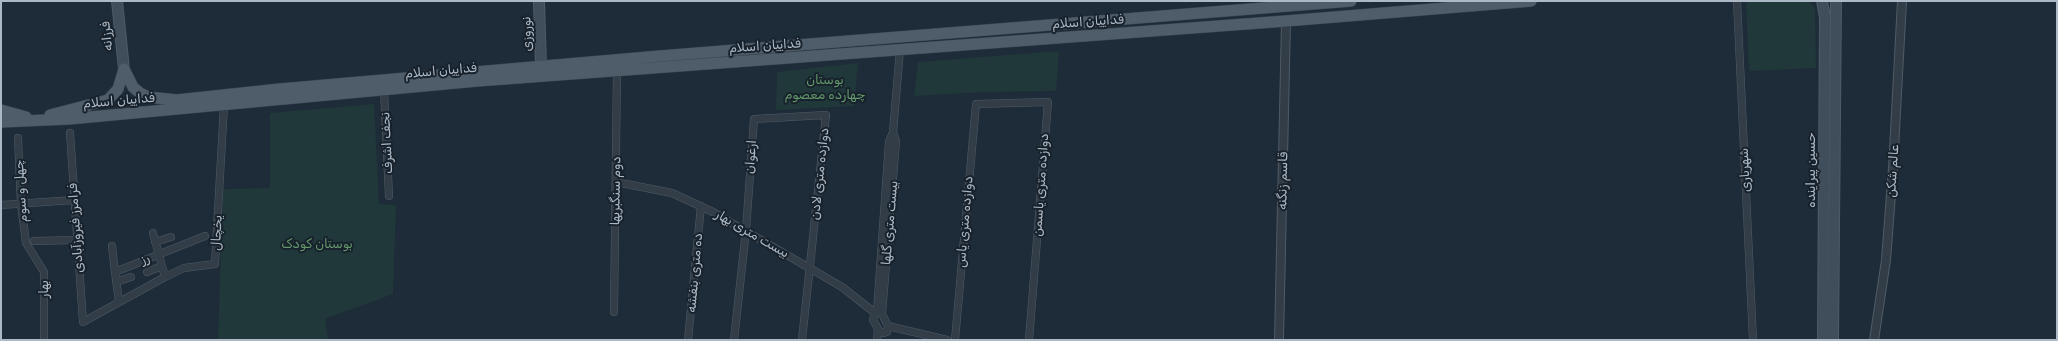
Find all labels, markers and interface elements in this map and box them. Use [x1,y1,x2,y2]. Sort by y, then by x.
street label: فداییان اسلام [1052,12,1124,32]
street label: نوروزی [519,16,535,52]
street label: فرزانه [98,20,116,52]
street label: فداییان اسلام [729,36,801,56]
street label: فداییان اسلام [405,60,477,82]
park label: بوستان چهارده معصوم [785,72,865,103]
street label: فداییان اسلام [83,90,155,112]
street label: نجف اشرف [378,112,396,174]
street label: دوازده متری لادن [807,127,833,221]
street label: حسین پیراینده [1803,132,1819,208]
street label: دوازده متری یاسمن [1030,133,1052,237]
street label: ارغوان [742,139,760,175]
street label: عالم شکن [1883,144,1903,198]
street label: شهریاری [1736,147,1754,193]
street label: قاسم زنگنه [1275,152,1291,210]
street label: دوم سنگبریها [608,156,624,226]
street label: چهل و سوم [11,159,31,223]
street label: دوازده متری یاس [953,176,977,268]
street label: بیست متری گلها [879,180,901,266]
street label: فرامرز فیروزآبادی [65,183,87,273]
street label: بیست متری بهار [712,207,792,261]
street label: یخچال [208,215,226,251]
street label: ده متری بنفشه [684,233,706,313]
park label: بوستان کودک [281,236,353,252]
street label: رز [138,250,152,268]
street label: بهار [36,280,52,298]

